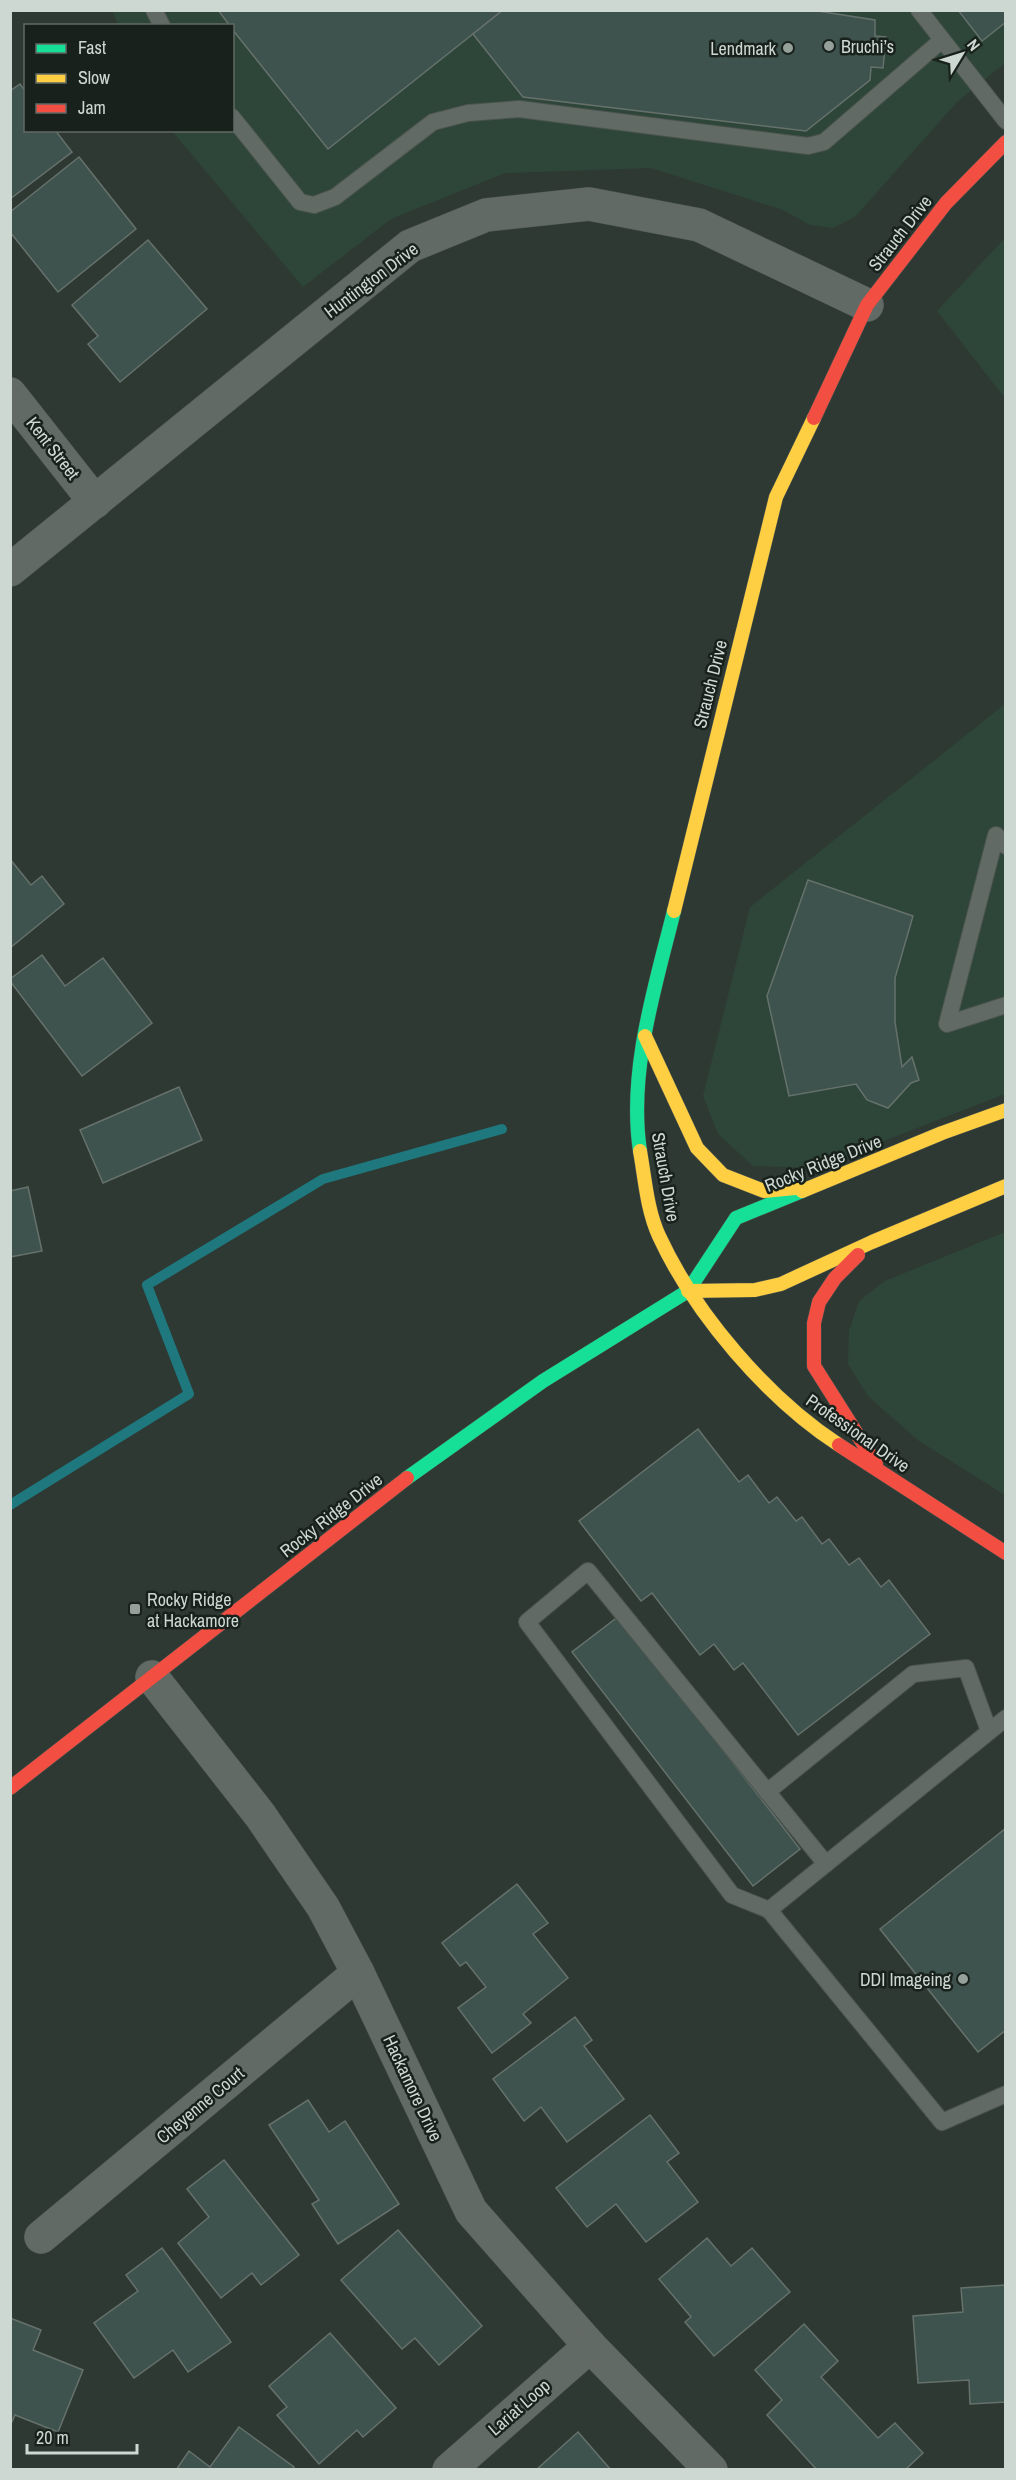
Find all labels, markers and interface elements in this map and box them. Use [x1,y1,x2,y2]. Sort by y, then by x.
legend [24,24,234,132]
north arrow [932,24,992,84]
place label: Bruchi’s [841,34,894,59]
text: N [962,34,985,55]
text: Fast [78,35,106,60]
place label: Lendmark [710,36,777,61]
marker: Bruchi’s [822,39,836,53]
marker: Lendmark [781,41,795,55]
text: Slow [78,65,110,90]
text: Jam [78,95,106,120]
street label: Strauch Drive [862,190,938,276]
street label: Huntington Drive [319,236,423,324]
street label: Kent Street [20,411,86,485]
street label: Strauch Drive [687,637,733,731]
street label: Rocky Ridge Drive [761,1128,885,1198]
street label: Strauch Drive [646,1130,686,1224]
street label: Professional Drive [801,1388,915,1478]
street label: Rocky Ridge Drive [275,1467,387,1563]
place label: Rocky Ridge at Hackamore [147,1587,239,1633]
marker: Rocky Ridge at Hackamore [128,1602,142,1616]
place label: DDI Imageing [860,1967,952,1992]
marker: DDI Imageing [956,1972,970,1986]
street label: Hackamore Drive [377,2031,449,2145]
street label: Cheyenne Court [151,2061,249,2149]
street label: Lariat Loop [483,2373,555,2441]
scale bar [27,2417,136,2455]
text: 20 m [36,2425,69,2450]

